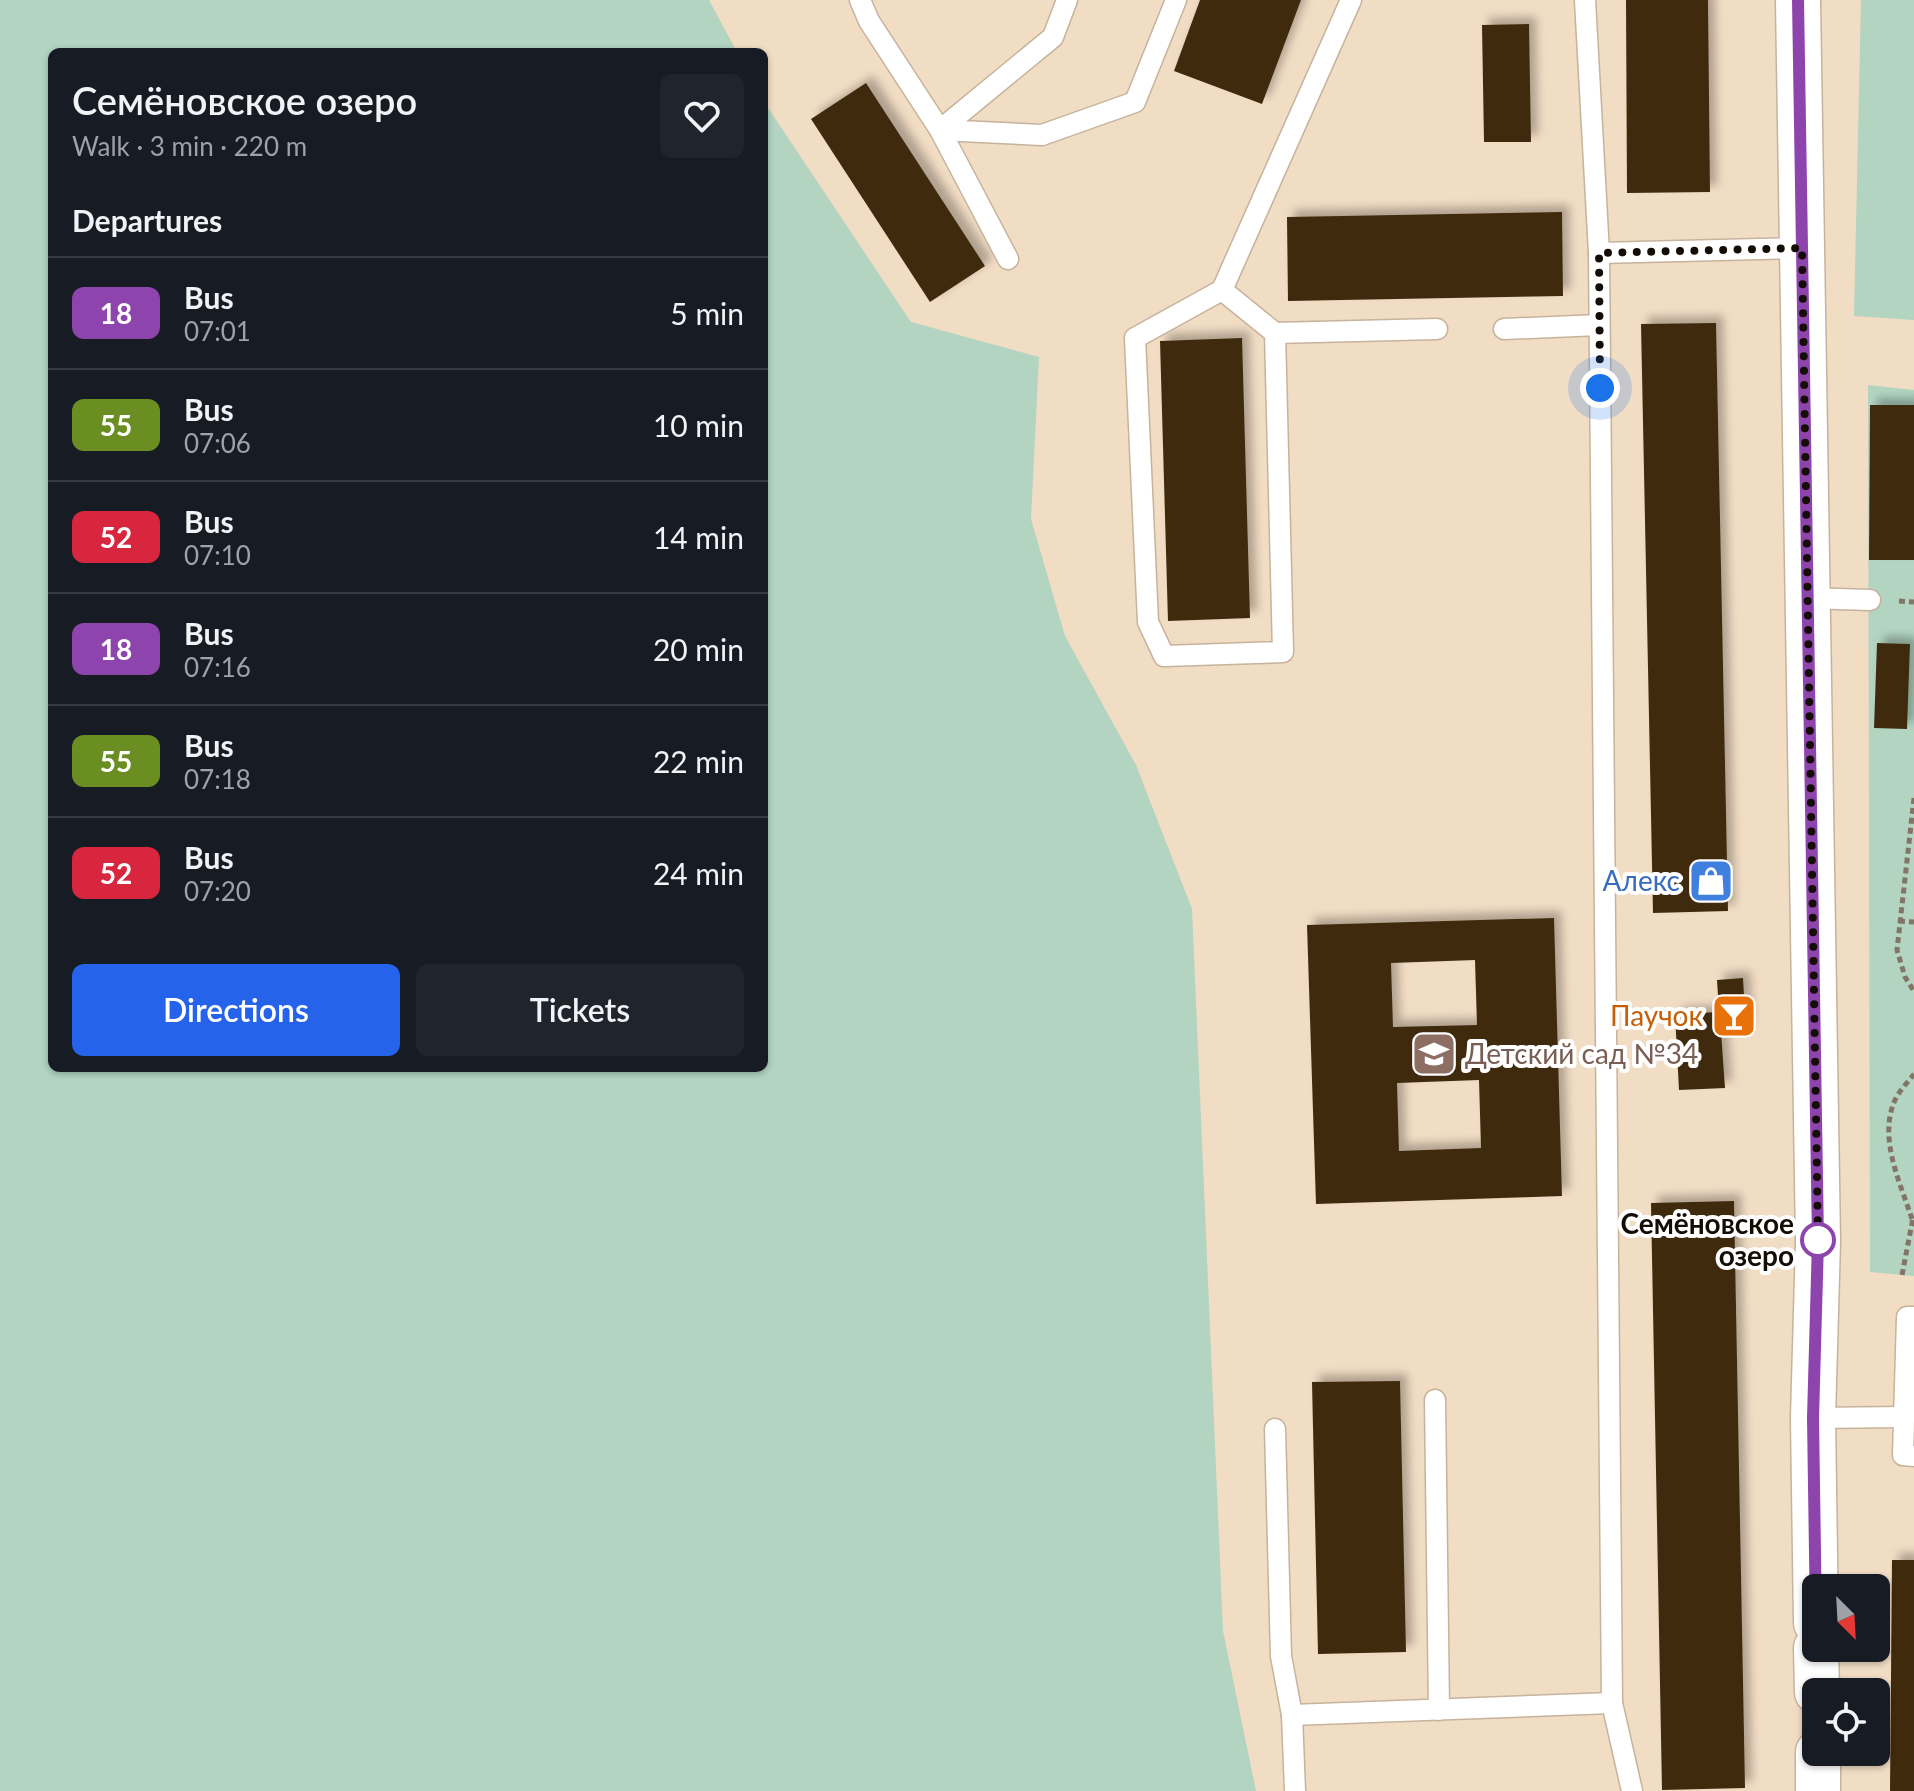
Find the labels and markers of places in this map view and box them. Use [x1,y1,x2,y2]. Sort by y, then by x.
shop icon: Алекс [1687,857,1735,905]
place label: Алекс [1602,863,1680,897]
bar icon: Паучок [1710,992,1758,1040]
place label: Паучок [1610,998,1703,1032]
school or university icon: Детский сад №34 [1410,1030,1458,1078]
place label: Детский сад №34 [1465,1036,1698,1070]
place label: Семёновское озеро [1620,1206,1794,1272]
marker: Семёновское озеро [1801,1223,1835,1257]

